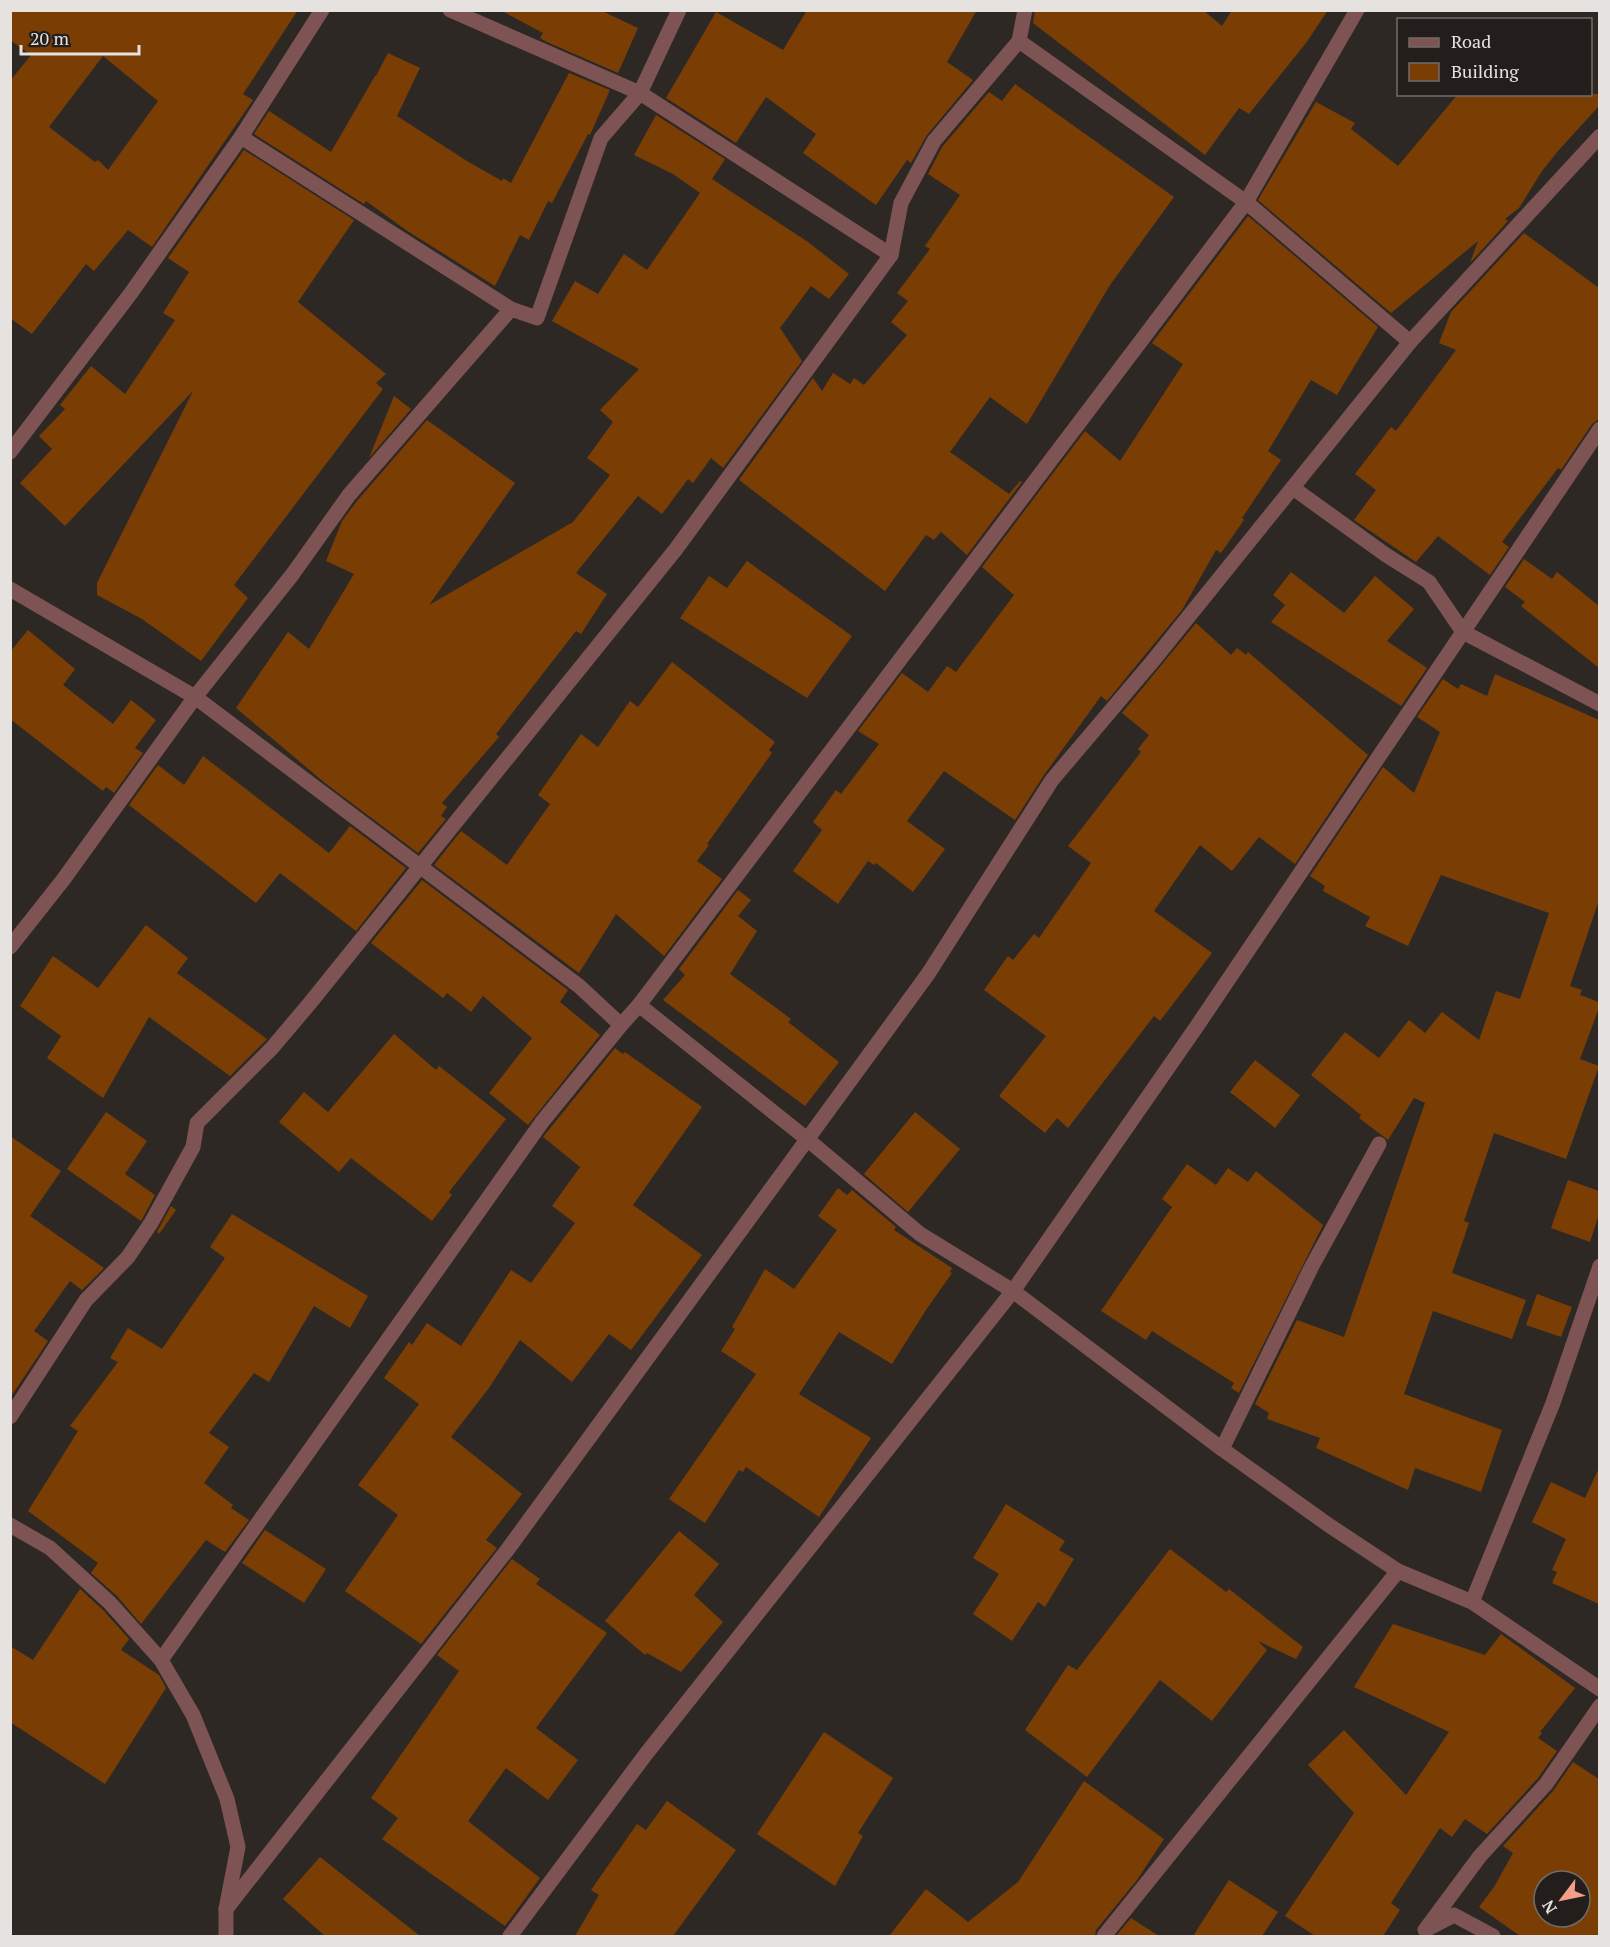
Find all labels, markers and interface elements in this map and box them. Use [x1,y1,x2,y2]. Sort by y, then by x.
scale bar [21,18,140,56]
legend [1397,18,1592,96]
text: 20 m [30,26,70,50]
text: Road [1451,29,1491,53]
text: Building [1451,59,1519,83]
north arrow [1532,1869,1592,1929]
text: N [1537,1896,1562,1918]

